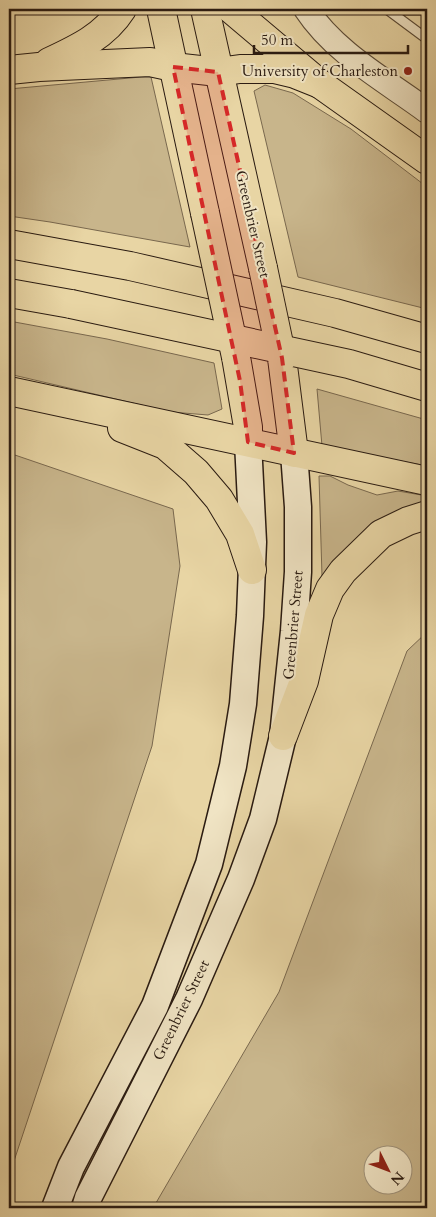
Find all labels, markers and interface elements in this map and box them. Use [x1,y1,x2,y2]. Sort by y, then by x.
scale bar [254,22,407,54]
text: 50 m [261,30,293,50]
place label: University of Charleston [242,61,398,81]
marker: University of Charleston [402,65,414,77]
street label: Greenbrier Street [231,168,275,280]
street label: Greenbrier Street [278,569,308,680]
street label: Greenbrier Street [148,956,214,1064]
north arrow [364,1144,414,1194]
text: N [386,1167,408,1189]

